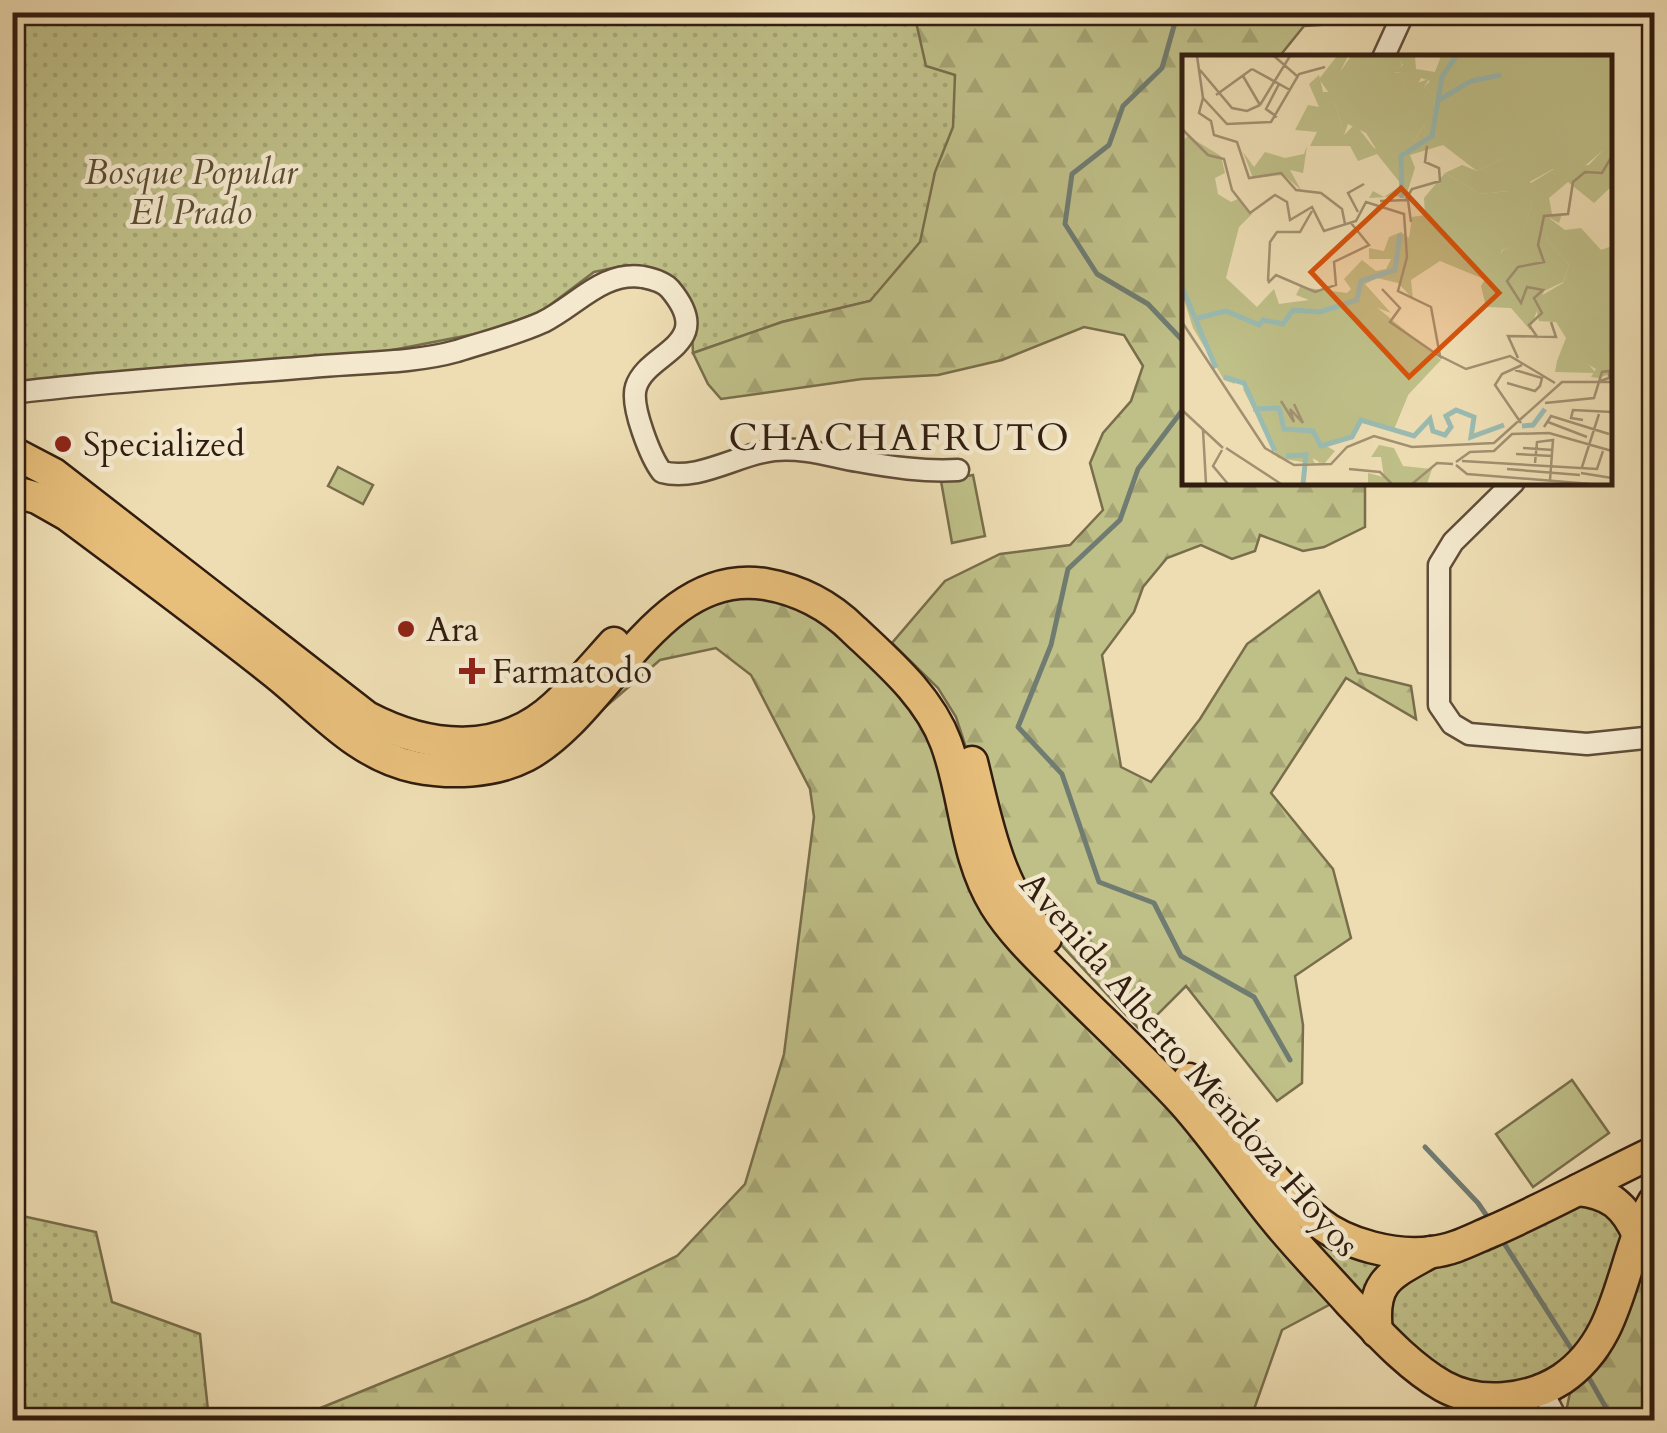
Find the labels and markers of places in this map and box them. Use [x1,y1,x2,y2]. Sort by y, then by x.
place label: Specialized [83,421,245,469]
marker: Specialized [52,433,74,455]
place label: Ara [426,606,479,654]
marker: Ara [395,618,417,640]
place label: Farmatodo [492,648,652,696]
marker: Farmatodo [461,660,483,682]

